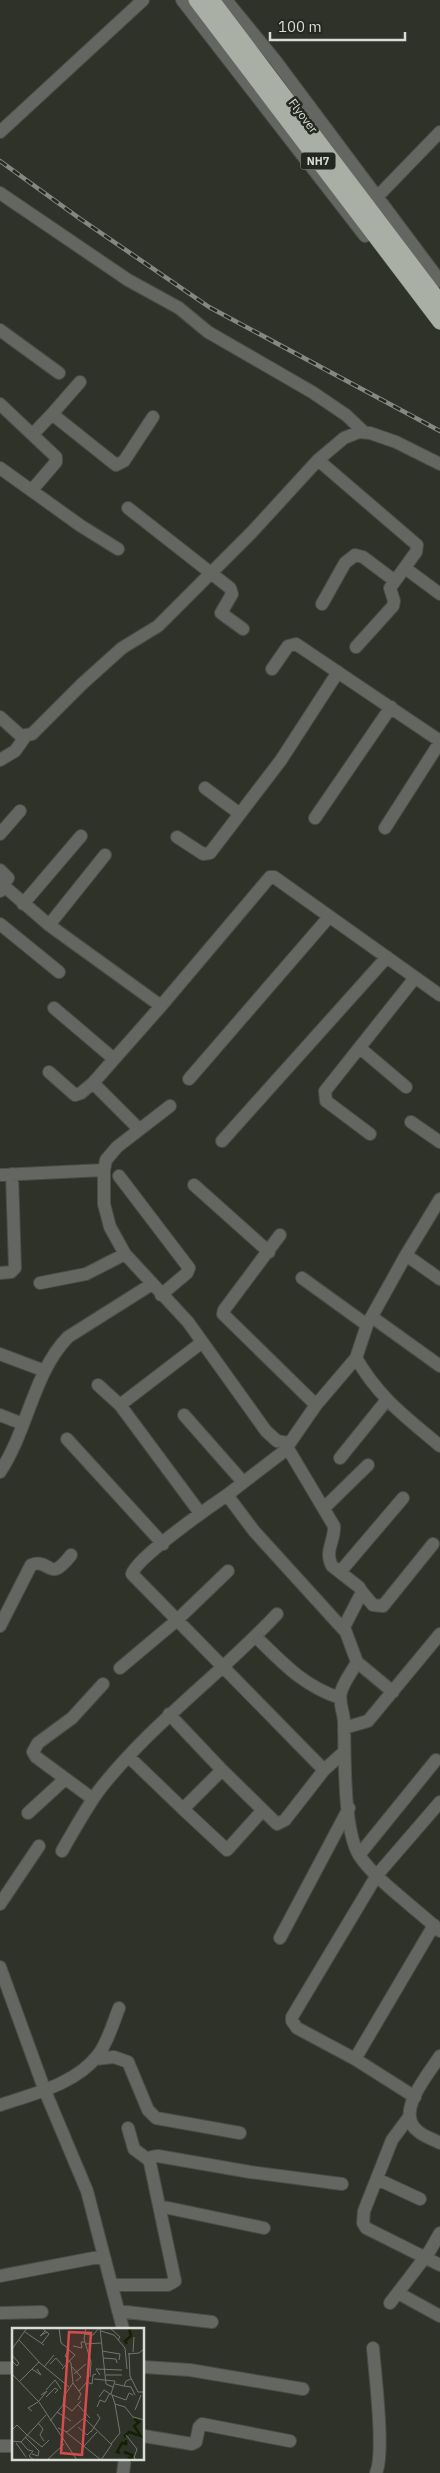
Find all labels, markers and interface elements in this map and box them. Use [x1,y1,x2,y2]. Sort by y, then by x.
scale bar [270,10,405,42]
text: 100 m [278,17,322,36]
street label: Flyover [286,96,322,136]
road number: NH7 [300,153,336,170]
inset map [12,2328,145,2460]

